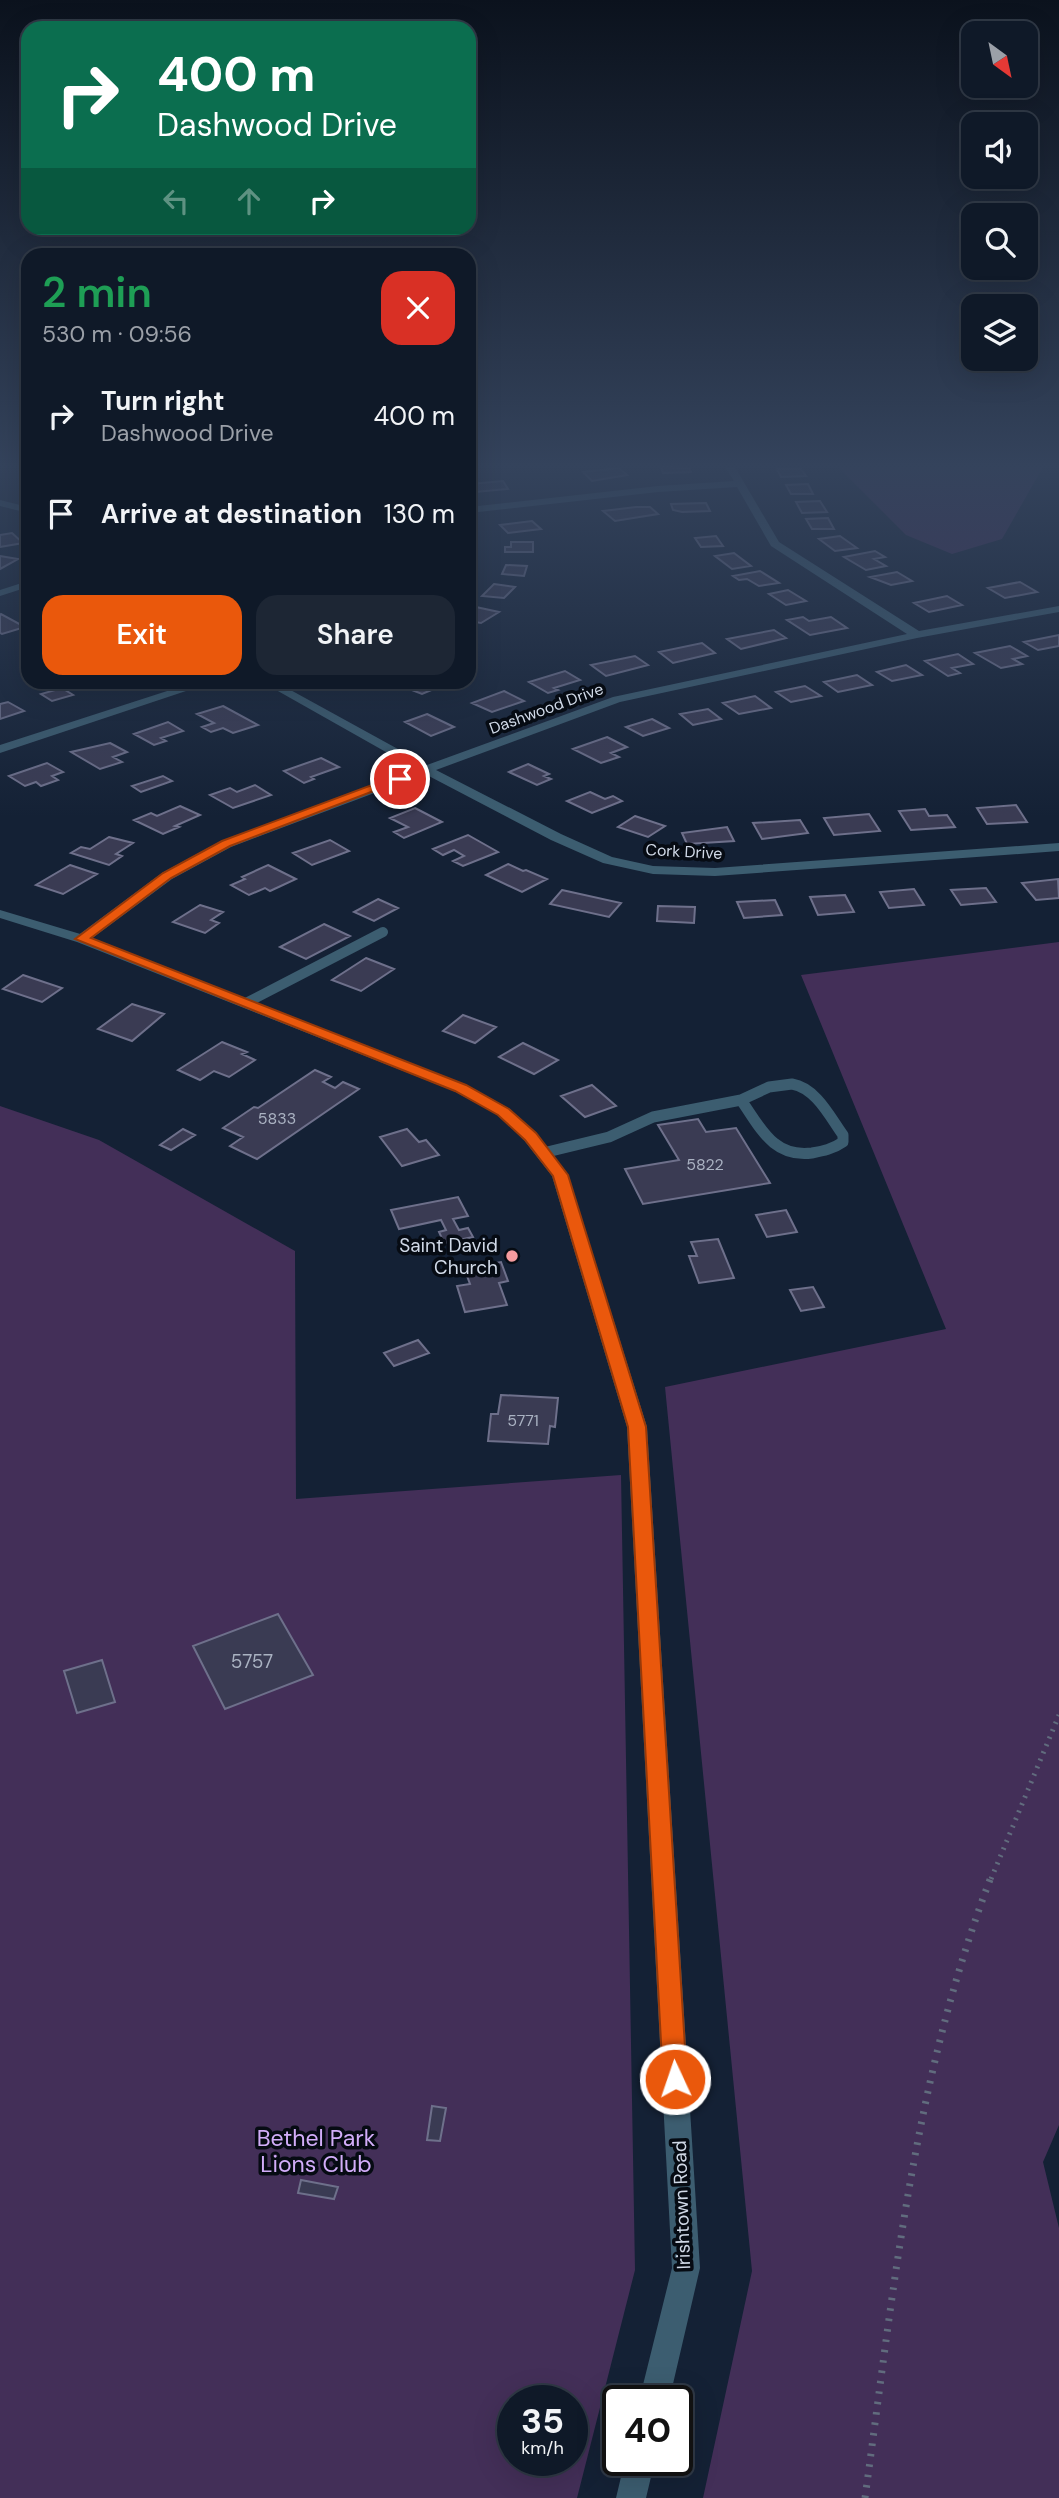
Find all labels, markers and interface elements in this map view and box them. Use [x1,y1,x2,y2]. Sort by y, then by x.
north arrow [961,21,1038,98]
map controls [961,21,1038,371]
text: 400 m [157,42,315,106]
icon: right [42,49,133,140]
text: Dashwood Drive [157,104,397,146]
button: sound [961,112,1038,189]
icon: left [157,182,195,220]
icon: ahead [230,182,268,220]
icon: right [303,182,341,220]
button: search [961,203,1038,280]
text: 2 min [42,265,152,320]
button: close [381,271,455,345]
button: layers [961,294,1038,371]
text: 530 m · 09:56 [42,319,192,349]
text: Turn right [101,384,225,418]
icon: right [42,397,80,435]
text: 400 m [374,399,455,433]
text: Dashwood Drive [101,418,274,448]
icon: arrive [42,495,80,533]
text: Arrive at destination [101,497,362,531]
text: 130 m [384,497,455,531]
button: Exit [42,595,242,675]
button: Share [256,595,455,675]
street label: Dashwood Drive [486,678,606,739]
pin [370,749,430,809]
icon: arrive [381,760,419,798]
street label: Cork Drive [645,839,723,864]
house number: 5833 [258,1108,296,1129]
house number: 5822 [686,1154,724,1175]
place label: Saint David Church [399,1233,498,1280]
marker: Saint David Church [504,1248,520,1264]
house number: 5771 [507,1410,539,1431]
house number: 5757 [231,1649,273,1674]
position arrow [638,2042,712,2116]
park label: Bethel Park Lions Club [257,2123,376,2179]
street label: Irishtown Road [667,2140,696,2270]
speed limit sign: 40 [602,2385,693,2476]
text: 35 [521,2398,564,2444]
text: km/h [521,2436,564,2460]

